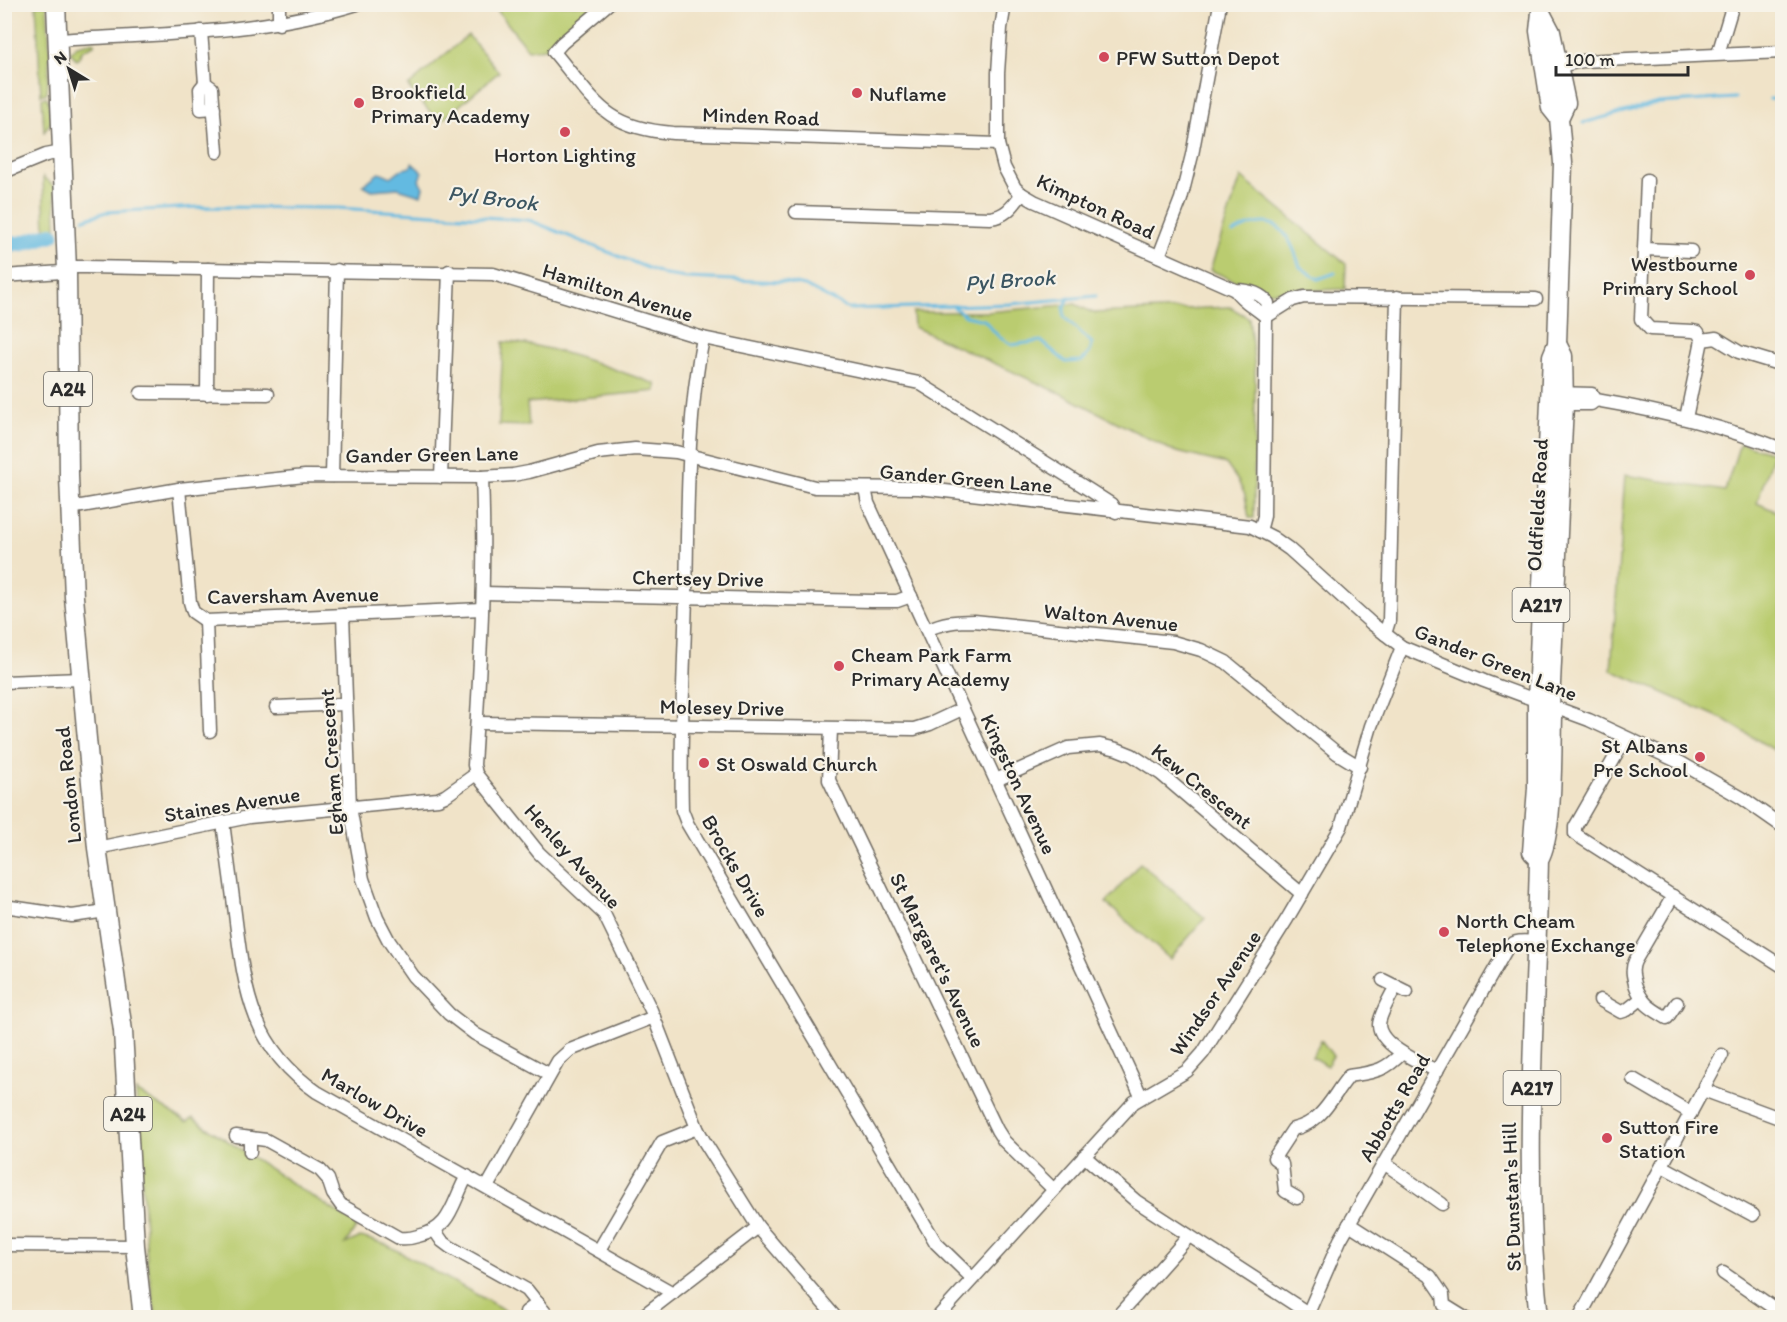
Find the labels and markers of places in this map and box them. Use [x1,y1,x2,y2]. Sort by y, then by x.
place label: PFW Sutton Depot [1116,45,1280,70]
marker: PFW Sutton Depot [1097,50,1111,64]
place label: Brookfield Primary Academy [371,79,530,128]
place label: Nuflame [869,81,947,106]
marker: Nuflame [850,86,864,100]
marker: Brookfield Primary Academy [352,96,366,110]
marker: Horton Lighting [558,125,572,139]
place label: Horton Lighting [494,142,636,167]
place label: Westbourne Primary School [1602,251,1738,300]
marker: Westbourne Primary School [1743,268,1757,282]
place label: Cheam Park Farm Primary Academy [851,642,1012,691]
marker: Cheam Park Farm Primary Academy [832,659,846,673]
place label: St Albans Pre School [1593,733,1688,782]
marker: St Albans Pre School [1693,750,1707,764]
place label: St Oswald Church [716,751,877,776]
marker: St Oswald Church [697,756,711,770]
place label: North Cheam Telephone Exchange [1456,908,1636,957]
marker: North Cheam Telephone Exchange [1437,925,1451,939]
place label: Sutton Fire Station [1619,1114,1719,1163]
marker: Sutton Fire Station [1600,1131,1614,1145]

